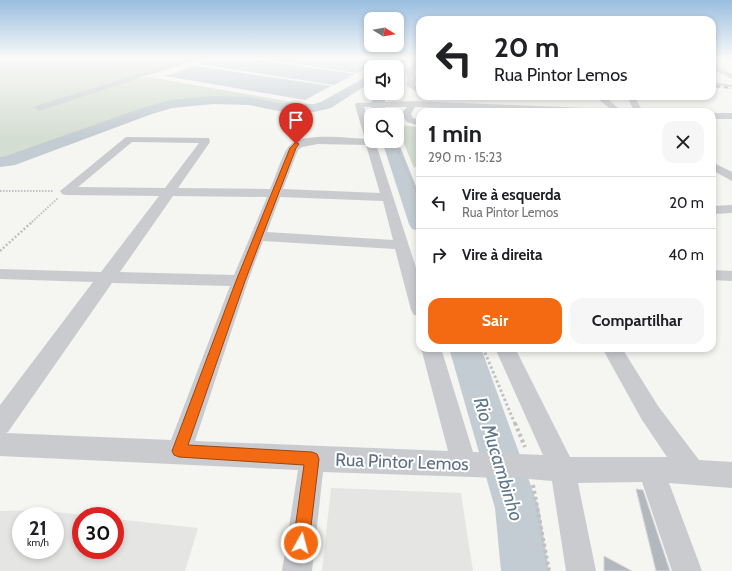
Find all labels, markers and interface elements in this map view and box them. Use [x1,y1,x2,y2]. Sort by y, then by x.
north arrow [364,12,404,52]
map controls [364,12,404,148]
text: 20 m [494,30,559,64]
icon: left [428,32,480,84]
button: sound [364,60,404,100]
text: Rua Pintor Lemos [494,64,628,86]
pin [279,103,313,144]
button: search [364,108,404,148]
icon: arrive [285,109,307,131]
text: 1 min [428,119,482,148]
button: close [662,121,704,163]
text: 290 m · 15:23 [428,149,502,165]
text: Vire à esquerda [462,186,561,204]
icon: left [428,192,450,214]
text: 20 m [669,194,704,212]
text: Rua Pintor Lemos [462,204,558,220]
icon: right [428,244,450,266]
text: Vire à direita [462,246,543,264]
text: 40 m [668,246,704,264]
button: Sair [428,298,562,344]
button: Compartilhar [570,298,704,344]
water label: Rio Mucambinho [469,394,528,524]
street label: Rua Pintor Lemos [335,449,469,475]
speed limit sign: 30 [72,507,124,559]
text: 21 [29,516,47,540]
position arrow [280,522,322,564]
text: km/h [27,536,49,549]

